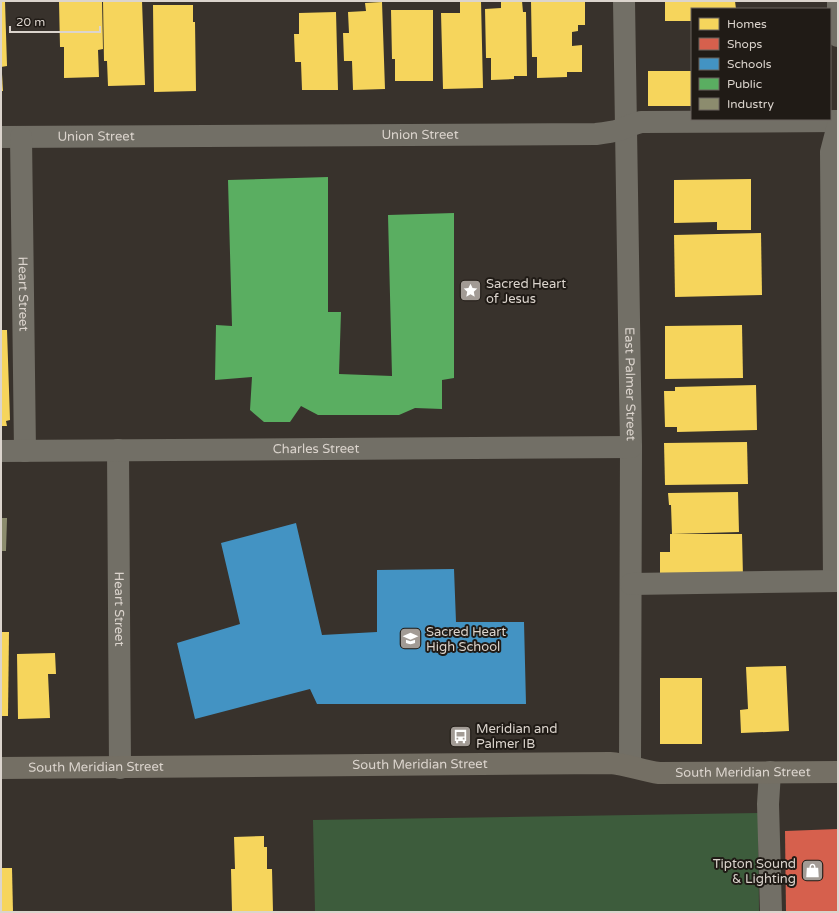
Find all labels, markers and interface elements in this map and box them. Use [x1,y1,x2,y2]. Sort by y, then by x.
scale bar [10,8,100,34]
legend [691,8,831,120]
text: 20 m [16,15,45,29]
text: Homes [727,17,767,31]
text: Shops [727,37,762,51]
text: Schools [727,57,772,71]
text: Public [727,77,762,91]
text: Industry [727,97,774,111]
street label: Union Street [381,127,459,143]
street label: Union Street [57,128,135,145]
street label: Heart Street [15,256,31,332]
place label: Sacred Heart of Jesus [486,276,566,307]
place icon: Sacred Heart of Jesus [458,278,484,304]
street label: East Palmer Street [621,327,639,441]
street label: Charles Street [273,441,359,457]
street label: Heart Street [111,572,127,646]
place label: Sacred Heart High School [426,624,506,655]
school or university icon: Sacred Heart High School [398,626,424,652]
place label: Meridian and Palmer IB [476,721,557,752]
bus stop icon: Meridian and Palmer IB [447,723,473,749]
street label: South Meridian Street [352,756,488,773]
street label: South Meridian Street [28,759,164,776]
street label: South Meridian Street [675,764,811,781]
place label: Tipton Sound & Lighting [713,856,796,887]
shop icon: Tipton Sound & Lighting [799,858,825,884]

